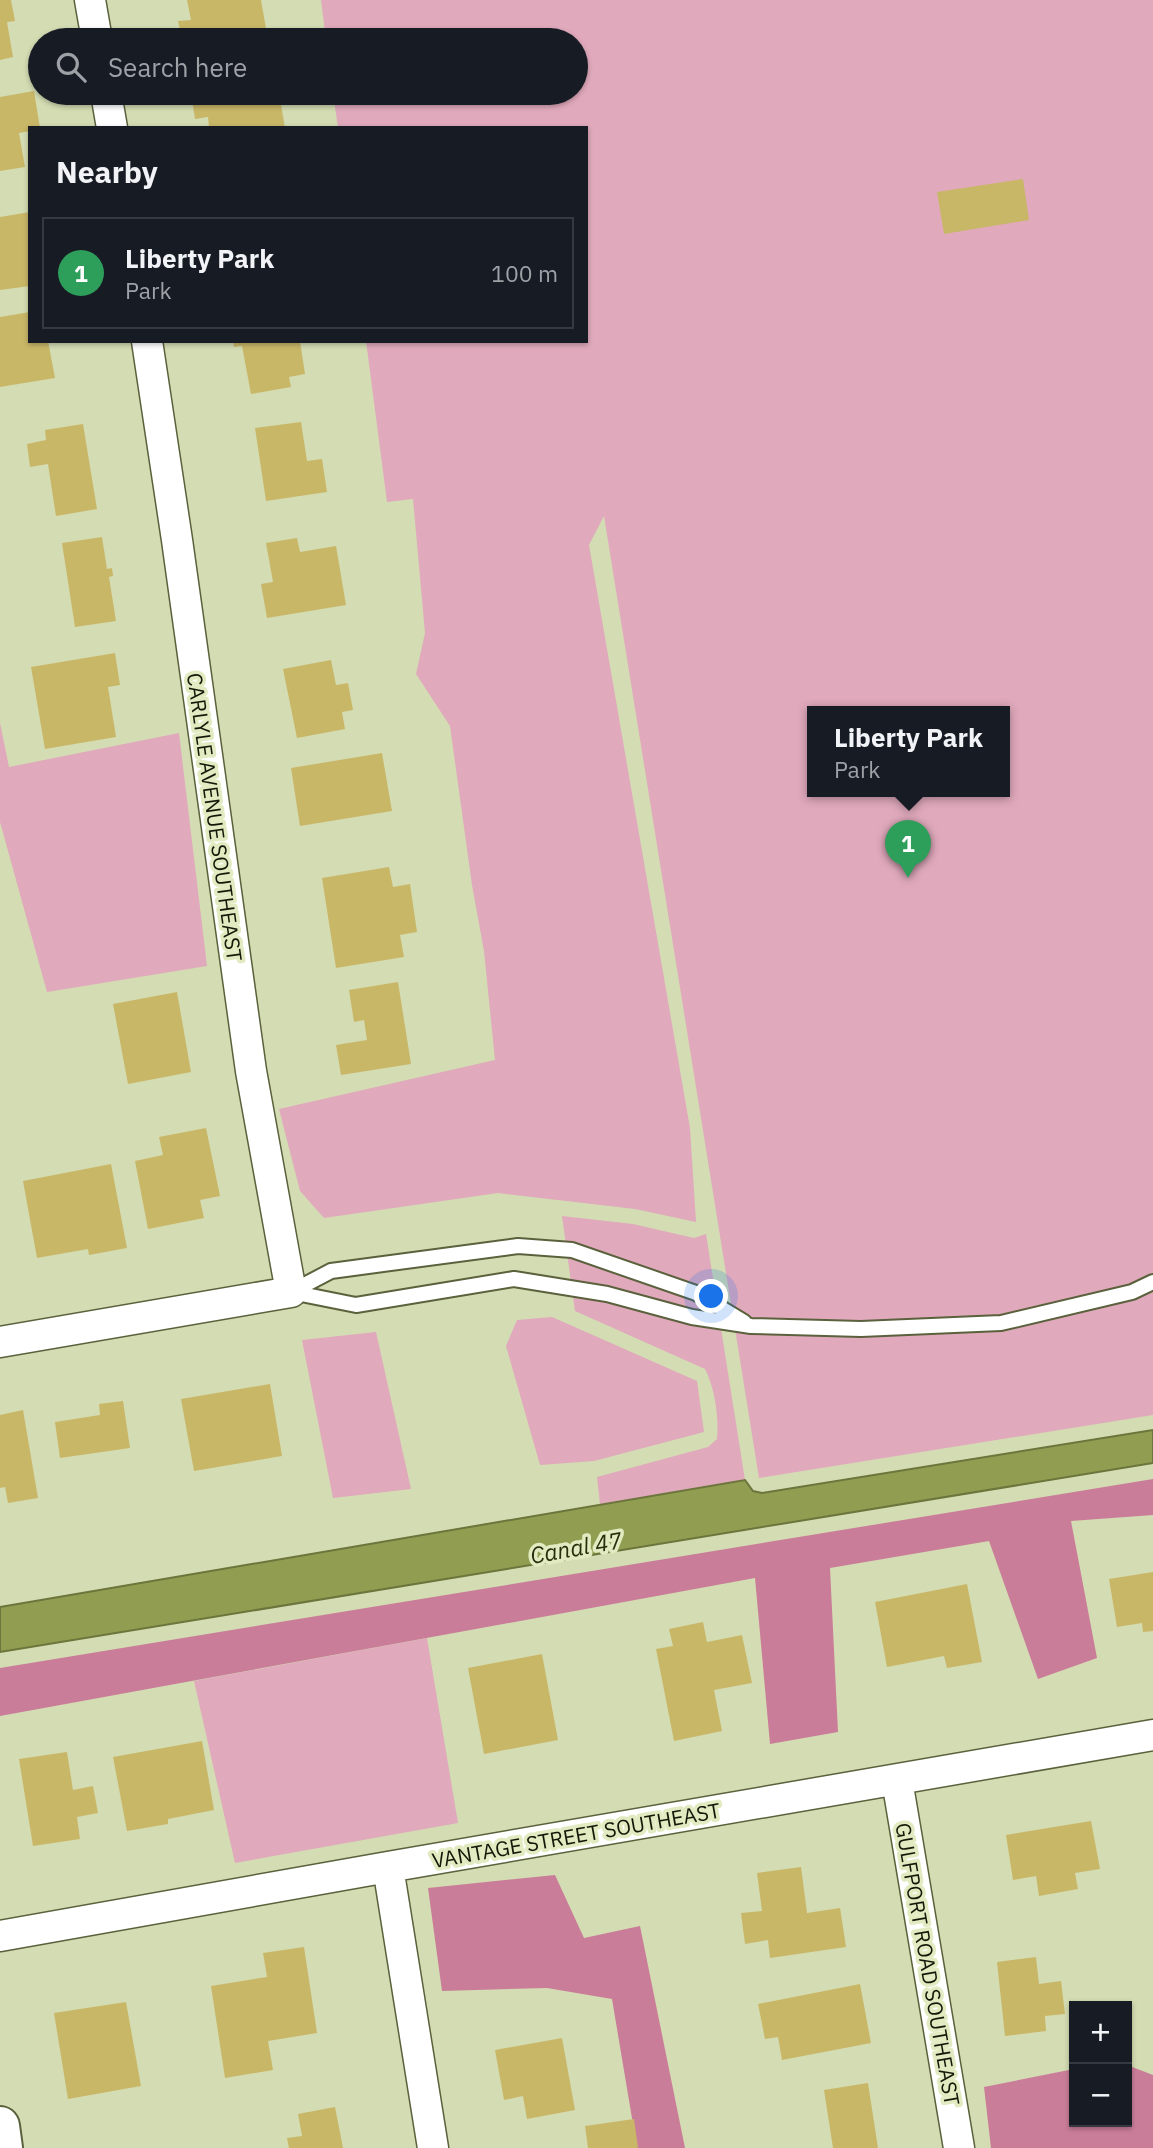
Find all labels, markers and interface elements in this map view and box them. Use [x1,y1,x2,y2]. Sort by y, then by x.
search box [28,28,588,105]
icon: search [52,48,90,86]
text: Search here [108,50,247,84]
text: Nearby [56,152,158,191]
text: Liberty Park [125,241,274,275]
text: 1 [74,258,88,288]
text: 100 m [491,258,558,288]
text: Park [125,275,172,305]
street label: CARLYLE AVENUE SOUTHEAST [181,671,249,963]
popup [807,706,1010,797]
text: Liberty Park [834,720,983,754]
text: Park [834,754,880,784]
pin: 1 [885,820,931,878]
your location [694,1279,728,1313]
water label: Canal 47 [528,1524,624,1570]
street label: VANTAGE STREET SOUTHEAST [430,1796,722,1874]
street label: GULFPORT ROAD SOUTHEAST [889,1820,967,2108]
map controls [1069,2001,1132,2127]
button: + [1069,2001,1132,2064]
button: − [1069,2064,1132,2127]

